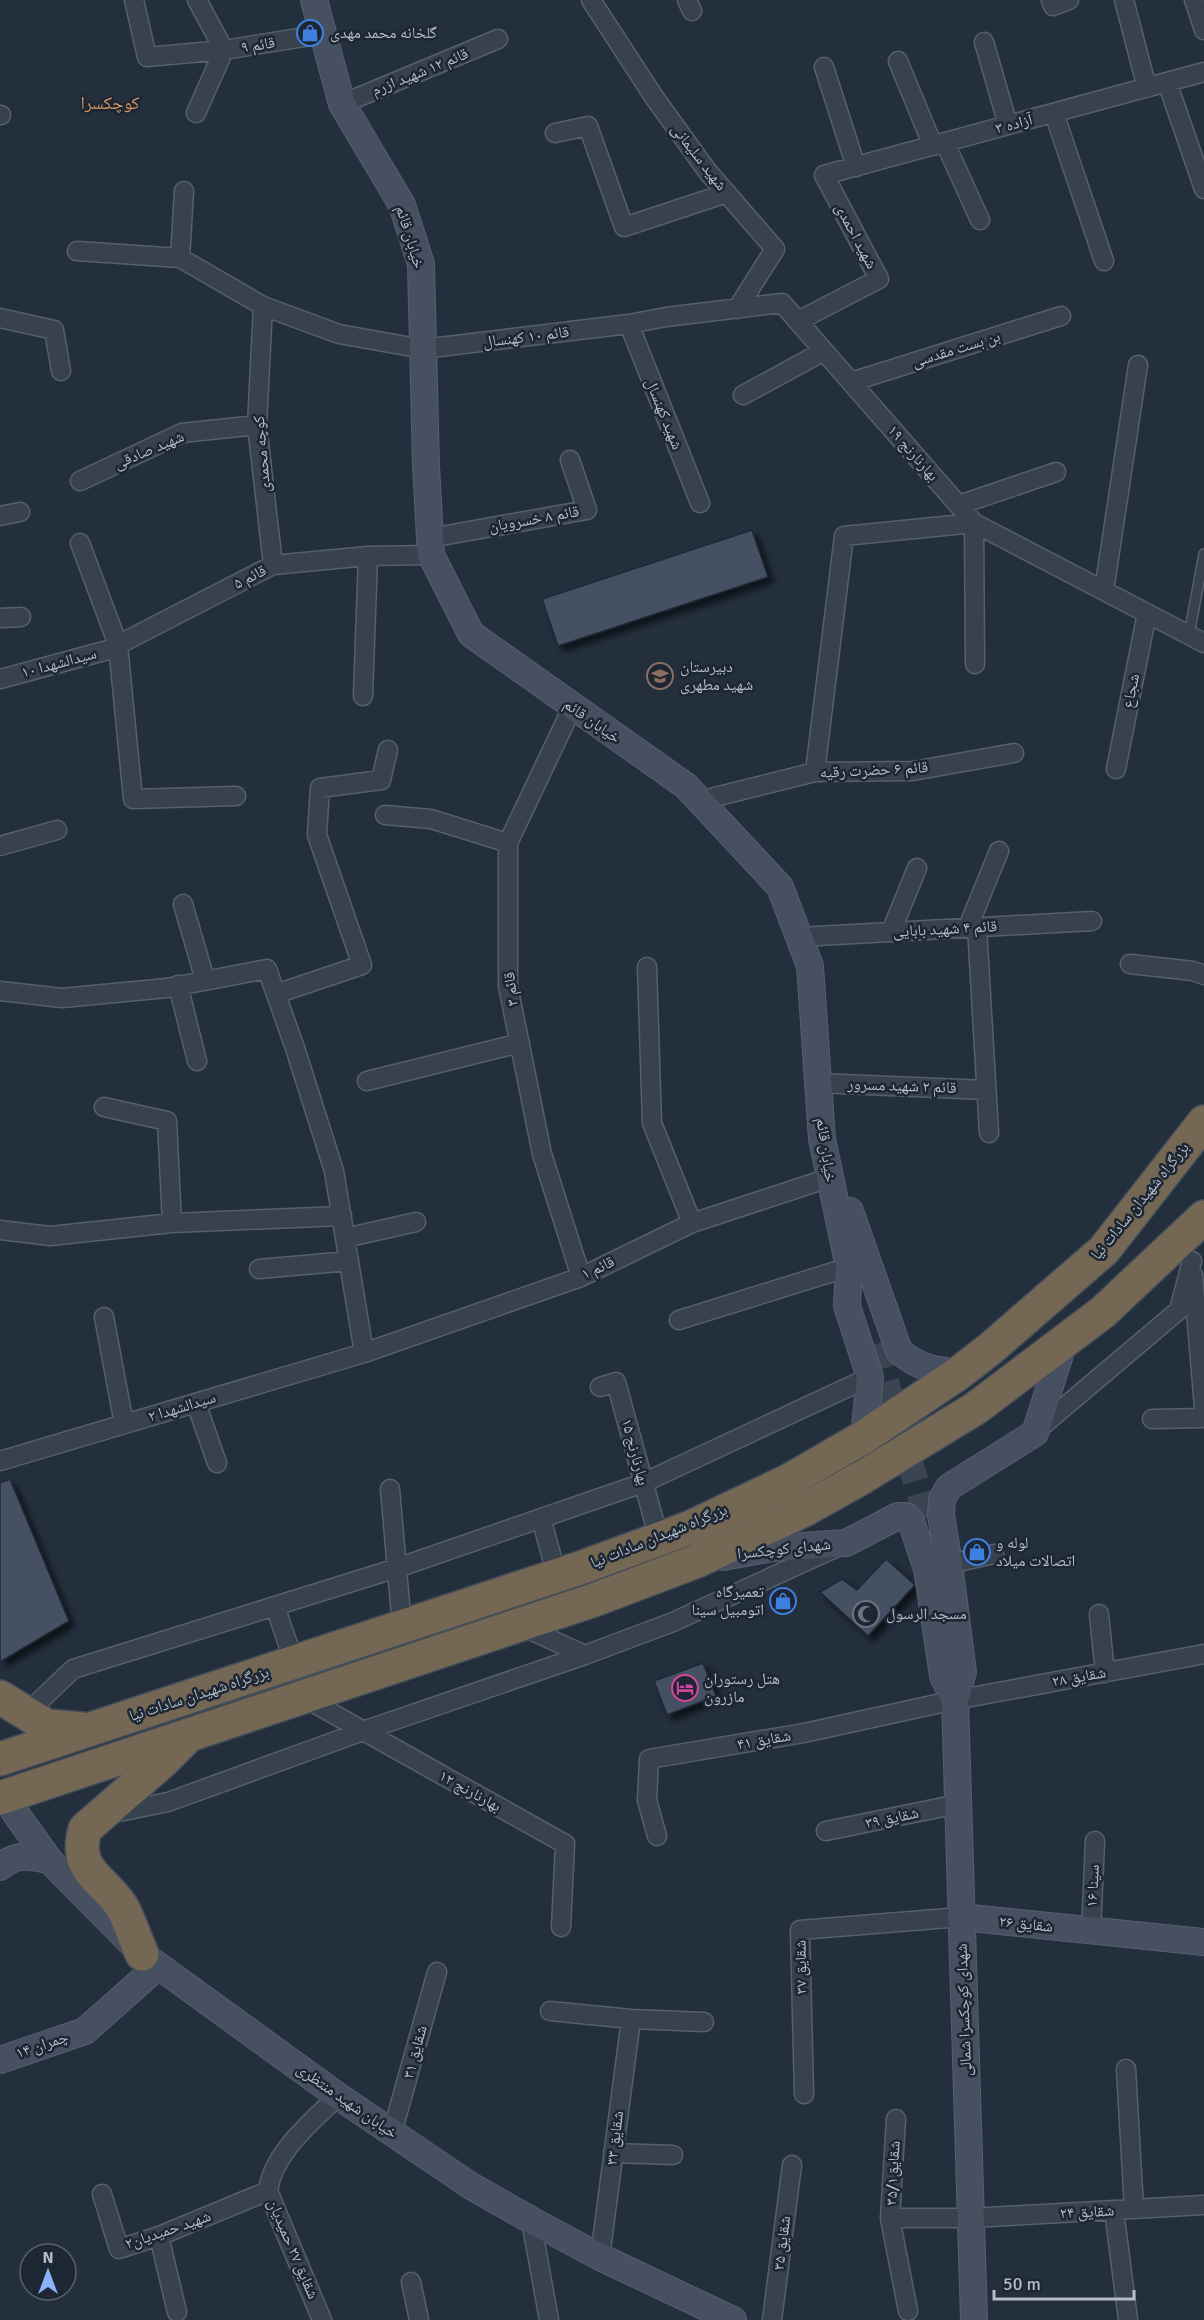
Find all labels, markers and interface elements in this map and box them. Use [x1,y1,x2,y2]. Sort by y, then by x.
shop icon: گلخانه محمد مهدی [295,18,325,48]
place label: گلخانه محمد مهدی [330,23,437,43]
street label: قائم ۹ [239,32,277,58]
street label: قائم ۱۲ شهید ازرم [369,44,471,100]
district label: کوچکسرا [80,92,140,114]
street label: آزاده ۳ [993,109,1036,139]
street label: شهید سلیمانی [667,119,731,195]
street label: شهید احمدی [830,200,882,272]
street label: خیابان قائم [391,203,429,271]
street label: قائم ۱۰ کهنسال [482,322,570,352]
street label: بن بست مقدسی [909,326,1003,372]
street label: شهید کهنسال [641,375,687,453]
street label: کوچه محمدی [249,414,275,493]
street label: بهارنارنج ۱۹ [883,421,943,485]
street label: شهید صادقی [111,426,187,474]
street label: قائم ۸ خسرویان [487,501,581,537]
street label: قائم ۵ [230,560,270,594]
street label: سیدالشهدا ۱۰ [19,643,99,683]
place label: دبیرستان شهید مطهری [680,657,753,695]
school or university icon: دبیرستان شهید مطهری [645,661,675,691]
street label: شجاع [1118,672,1144,710]
street label: خیابان قائم [560,694,624,748]
street label: قائم ۶ حضرت رقیه [819,757,929,783]
street label: قائم ۴ شهید بابایی [892,916,998,942]
street label: قائم ۳ [499,971,523,1007]
street label: قائم ۲ شهید مسرور [846,1074,957,1098]
street label: خیابان قائم [812,1116,840,1184]
street label: بزرگراه شهیدان سادات نیا [1086,1138,1194,1264]
street label: قائم ۱ [578,1252,618,1284]
street label: سیدالشهدا ۲ [146,1387,218,1427]
street label: بهارنارنج ۱۵ [617,1416,653,1488]
street label: بزرگراه شهیدان سادات نیا [588,1499,730,1573]
place label: لوله و اتصالات میلاد [996,1533,1075,1571]
street label: شهدای کوچکسرا [736,1534,832,1564]
shop icon: لوله و اتصالات میلاد [962,1537,992,1567]
place label: تعمیرگاه اتومبیل سینا [692,1582,764,1620]
shop icon: تعمیرگاه اتومبیل سینا [768,1586,798,1616]
mosque icon: مسجد الرسول [851,1599,881,1629]
place label: مسجد الرسول [886,1604,967,1624]
street label: بزرگراه شهیدان سادات نیا [127,1662,271,1726]
street label: شقایق ۲۸ [1050,1662,1108,1692]
place label: هتل رستوران مازرون [704,1669,780,1707]
hotel icon: هتل رستوران مازرون [670,1673,700,1703]
street label: شقایق ۴۱ [735,1725,793,1755]
street label: بهارنارنج ۱۲ [435,1766,505,1816]
street label: شقایق ۳۹ [863,1803,921,1833]
street label: سینا ۱۶ [1082,1864,1104,1908]
street label: شقایق ۲۶ [998,1911,1054,1937]
street label: شقایق ۳۷ [791,1940,811,1994]
street label: شهدای کوچکسرا شمالی [952,1943,976,2077]
street label: شقایق ۳۱ [398,2023,432,2081]
street label: چمران ۱۴ [13,2027,71,2063]
street label: خیابان شهید منتظری [293,2059,401,2143]
street label: شقایق ۳۳ [602,2110,628,2166]
street label: شقایق۳۵/۱ [881,2140,905,2206]
street label: شقایق ۲۷ حمیدیان [263,2196,323,2302]
street label: شقایق ۲۴ [1059,2201,1115,2223]
street label: شهید حمیدیان۲ [122,2206,214,2254]
street label: شقایق ۳۵ [769,2215,795,2271]
north arrow [18,2242,78,2302]
text: N [42,2248,54,2268]
scale bar [994,2263,1134,2301]
text: 50 m [1003,2273,1041,2295]

